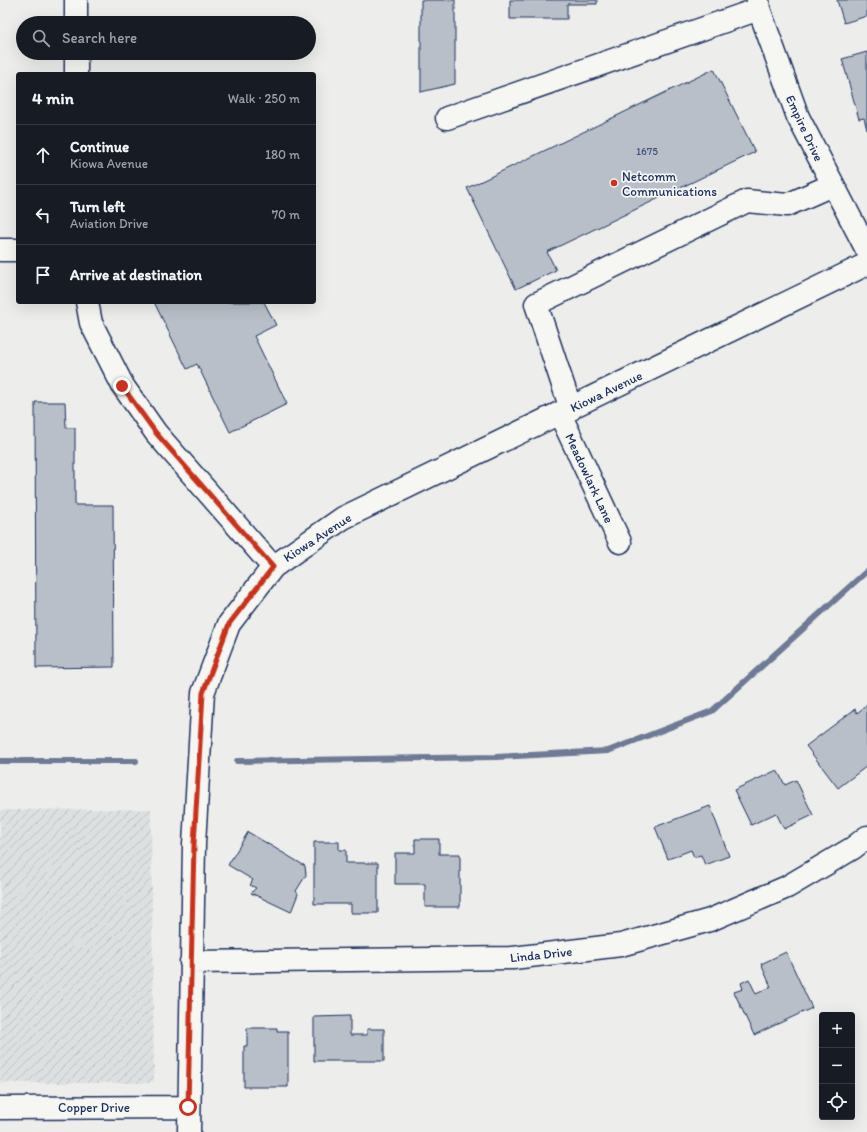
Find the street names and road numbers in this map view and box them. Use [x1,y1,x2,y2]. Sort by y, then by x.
street label: Empire Drive [783,93,826,164]
street label: Kiowa Avenue [568,368,645,415]
street label: Meadowlark Lane [562,431,617,525]
street label: Kiowa Avenue [280,510,354,565]
street label: Linda Drive [509,944,573,965]
street label: Copper Drive [58,1100,130,1115]

